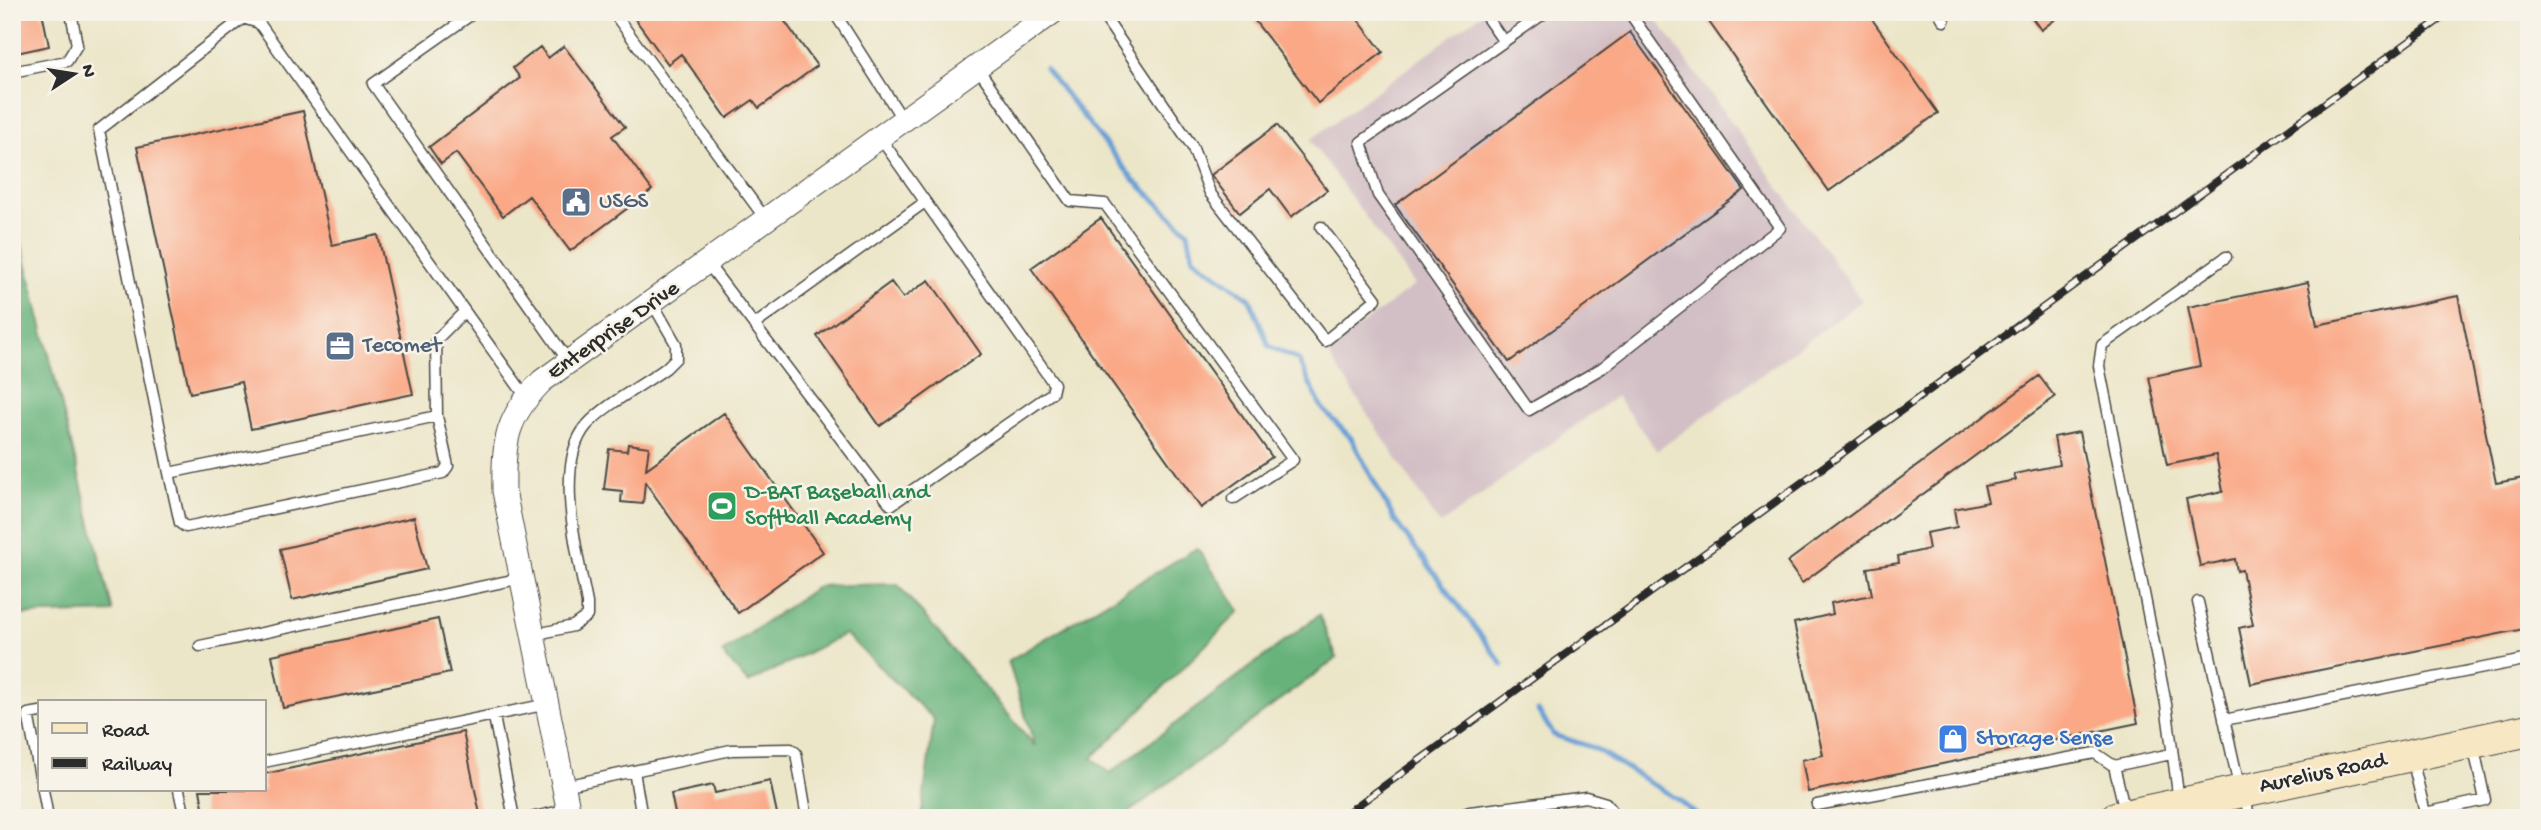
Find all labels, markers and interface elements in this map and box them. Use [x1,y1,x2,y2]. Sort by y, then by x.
north arrow [38,38,108,108]
text: N [75,63,100,80]
public building icon: USGS [559,185,593,219]
place label: USGS [599,189,648,216]
street label: Enterprise Drive [543,275,686,387]
office icon: Tecomet [323,329,357,363]
place label: Tecomet [361,333,443,360]
place label: D-BAT Baseball and Softball Academy [743,480,931,533]
sports icon: D-BAT Baseball and Softball Academy [705,489,739,523]
legend [38,700,266,792]
text: Road [102,720,150,745]
shop icon: Storage Sense [1936,722,1970,756]
place label: Storage Sense [1976,726,2114,753]
street label: Aurelius Road [2257,747,2391,801]
text: Railway [102,754,172,779]

